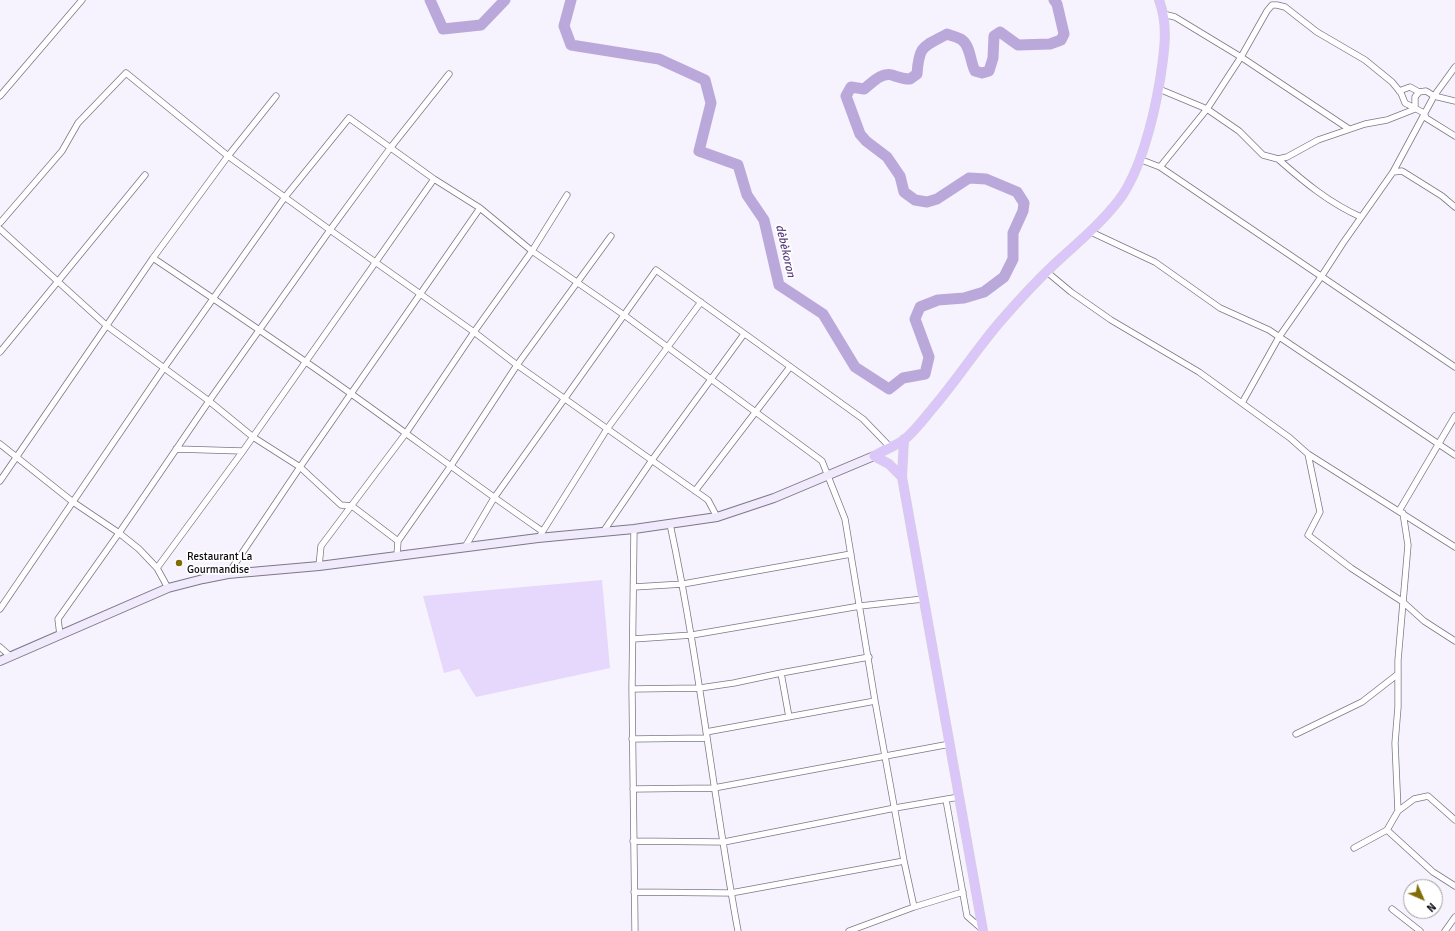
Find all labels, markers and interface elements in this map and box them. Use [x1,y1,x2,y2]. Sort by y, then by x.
water label: dèbèkoron [772,223,798,279]
place label: Restaurant La Gourmandise [187,550,252,576]
marker: Restaurant La Gourmandise [174,558,184,568]
north arrow [1403,879,1443,919]
text: N [1424,900,1438,914]

